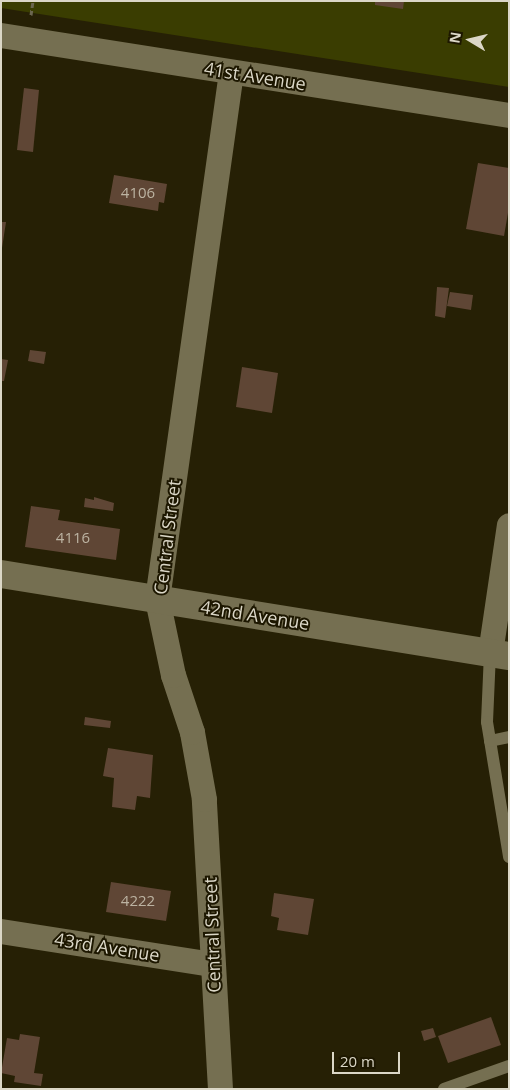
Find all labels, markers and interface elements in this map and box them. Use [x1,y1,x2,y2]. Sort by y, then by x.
north arrow [445,15,495,65]
text: N [444,30,465,45]
street label: 41st Avenue [202,57,308,95]
house number: 4106 [121,184,155,202]
street label: Central Street [149,478,185,596]
house number: 4116 [56,529,90,547]
street label: 42nd Avenue [199,596,311,634]
street label: Central Street [199,877,225,993]
house number: 4222 [121,892,155,910]
street label: 43rd Avenue [53,928,161,966]
scale bar [335,1042,402,1074]
text: 20 m [340,1051,375,1071]

